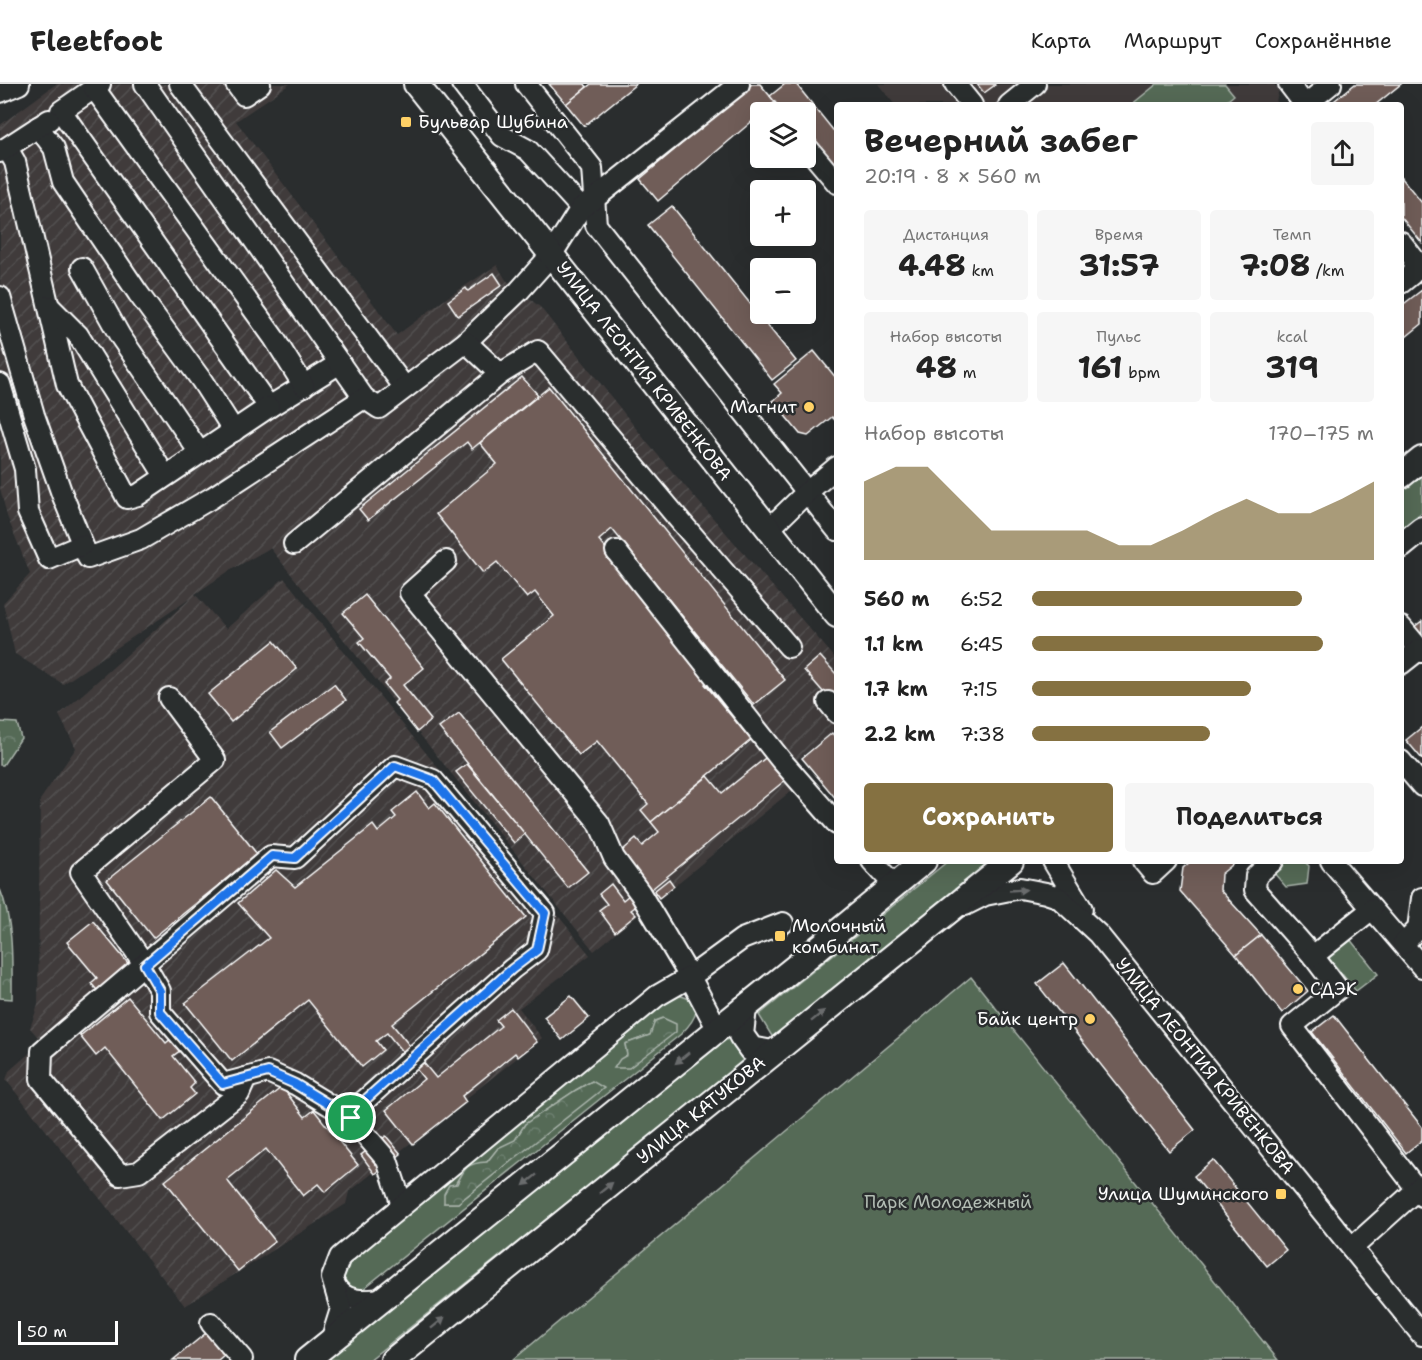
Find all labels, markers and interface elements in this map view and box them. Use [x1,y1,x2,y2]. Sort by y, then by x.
text: Fleetfoot [30,22,163,60]
text: Карта [1031,27,1091,55]
text: Маршрут [1124,27,1222,55]
text: Сохранённые [1255,27,1392,55]
map controls [750,102,816,324]
button: layers [750,102,816,168]
place label: Бульвар Шубина [418,110,568,134]
marker: Бульвар Шубина [399,115,413,129]
text: Вечерний забег [864,118,1138,163]
button: share [1311,122,1374,185]
text: 20:19 · 8 × 560 m [864,163,1041,189]
button: + [750,180,816,246]
text: Дистанция [903,224,989,245]
text: Время [1095,224,1143,245]
text: Темп [1273,224,1311,245]
text: 4.48 [898,245,966,286]
text: 31:57 [1078,245,1160,286]
text: 7:08 [1239,245,1311,286]
street label: УЛИЦА ЛЕОНТИЯ КРИВЕНКОВА [551,256,737,486]
button: − [750,258,816,324]
text: km [966,260,994,281]
text: /km [1311,260,1345,281]
text: Набор высоты [890,326,1002,347]
text: Пульс [1097,326,1141,347]
text: kcal [1276,326,1308,347]
text: 48 [915,347,957,388]
text: 161 [1078,347,1123,388]
text: 319 [1265,347,1319,388]
text: m [957,362,977,383]
text: bpm [1123,362,1160,383]
place label: Магнит [730,395,798,419]
marker: Магнит [802,400,816,414]
text: Набор высоты [864,420,1004,446]
text: 170–175 m [1268,420,1374,446]
text: 560 m [864,586,930,612]
text: 6:52 [960,586,1004,612]
text: 1.1 km [864,631,923,657]
text: 6:45 [960,631,1003,657]
text: 1.7 km [864,676,928,702]
text: 7:15 [960,676,998,702]
text: 2.2 km [864,721,935,747]
text: 7:38 [960,721,1005,747]
button: Сохранить [864,783,1113,852]
button: Поделиться [1125,783,1374,852]
one-way arrow [1008,886,1027,895]
place label: Молочный комбинат [792,914,886,959]
marker: Молочный комбинат [773,929,787,943]
street label: УЛИЦА ЛЕОНТИЯ КРИВЕНКОВА [1110,953,1300,1179]
place label: СДЭК [1310,977,1358,1001]
marker: СДЭК [1291,982,1305,996]
place label: Байк центр [977,1007,1078,1031]
one-way arrow [810,1011,825,1023]
marker: Байк центр [1083,1012,1097,1026]
street label: УЛИЦА КАТУКОВА [632,1051,770,1169]
one-way arrow [674,1051,690,1064]
pin [325,1092,376,1143]
icon: arrive [334,1101,367,1134]
one-way arrow [522,1173,538,1186]
one-way arrow [598,1181,614,1194]
place label: Улица Шуминского [1098,1182,1269,1206]
marker: Улица Шуминского [1274,1187,1288,1201]
park label: Парк Молодежный [864,1190,1032,1214]
one-way arrow [430,1317,446,1330]
scale bar [18,1318,118,1346]
text: 50 m [27,1321,67,1342]

